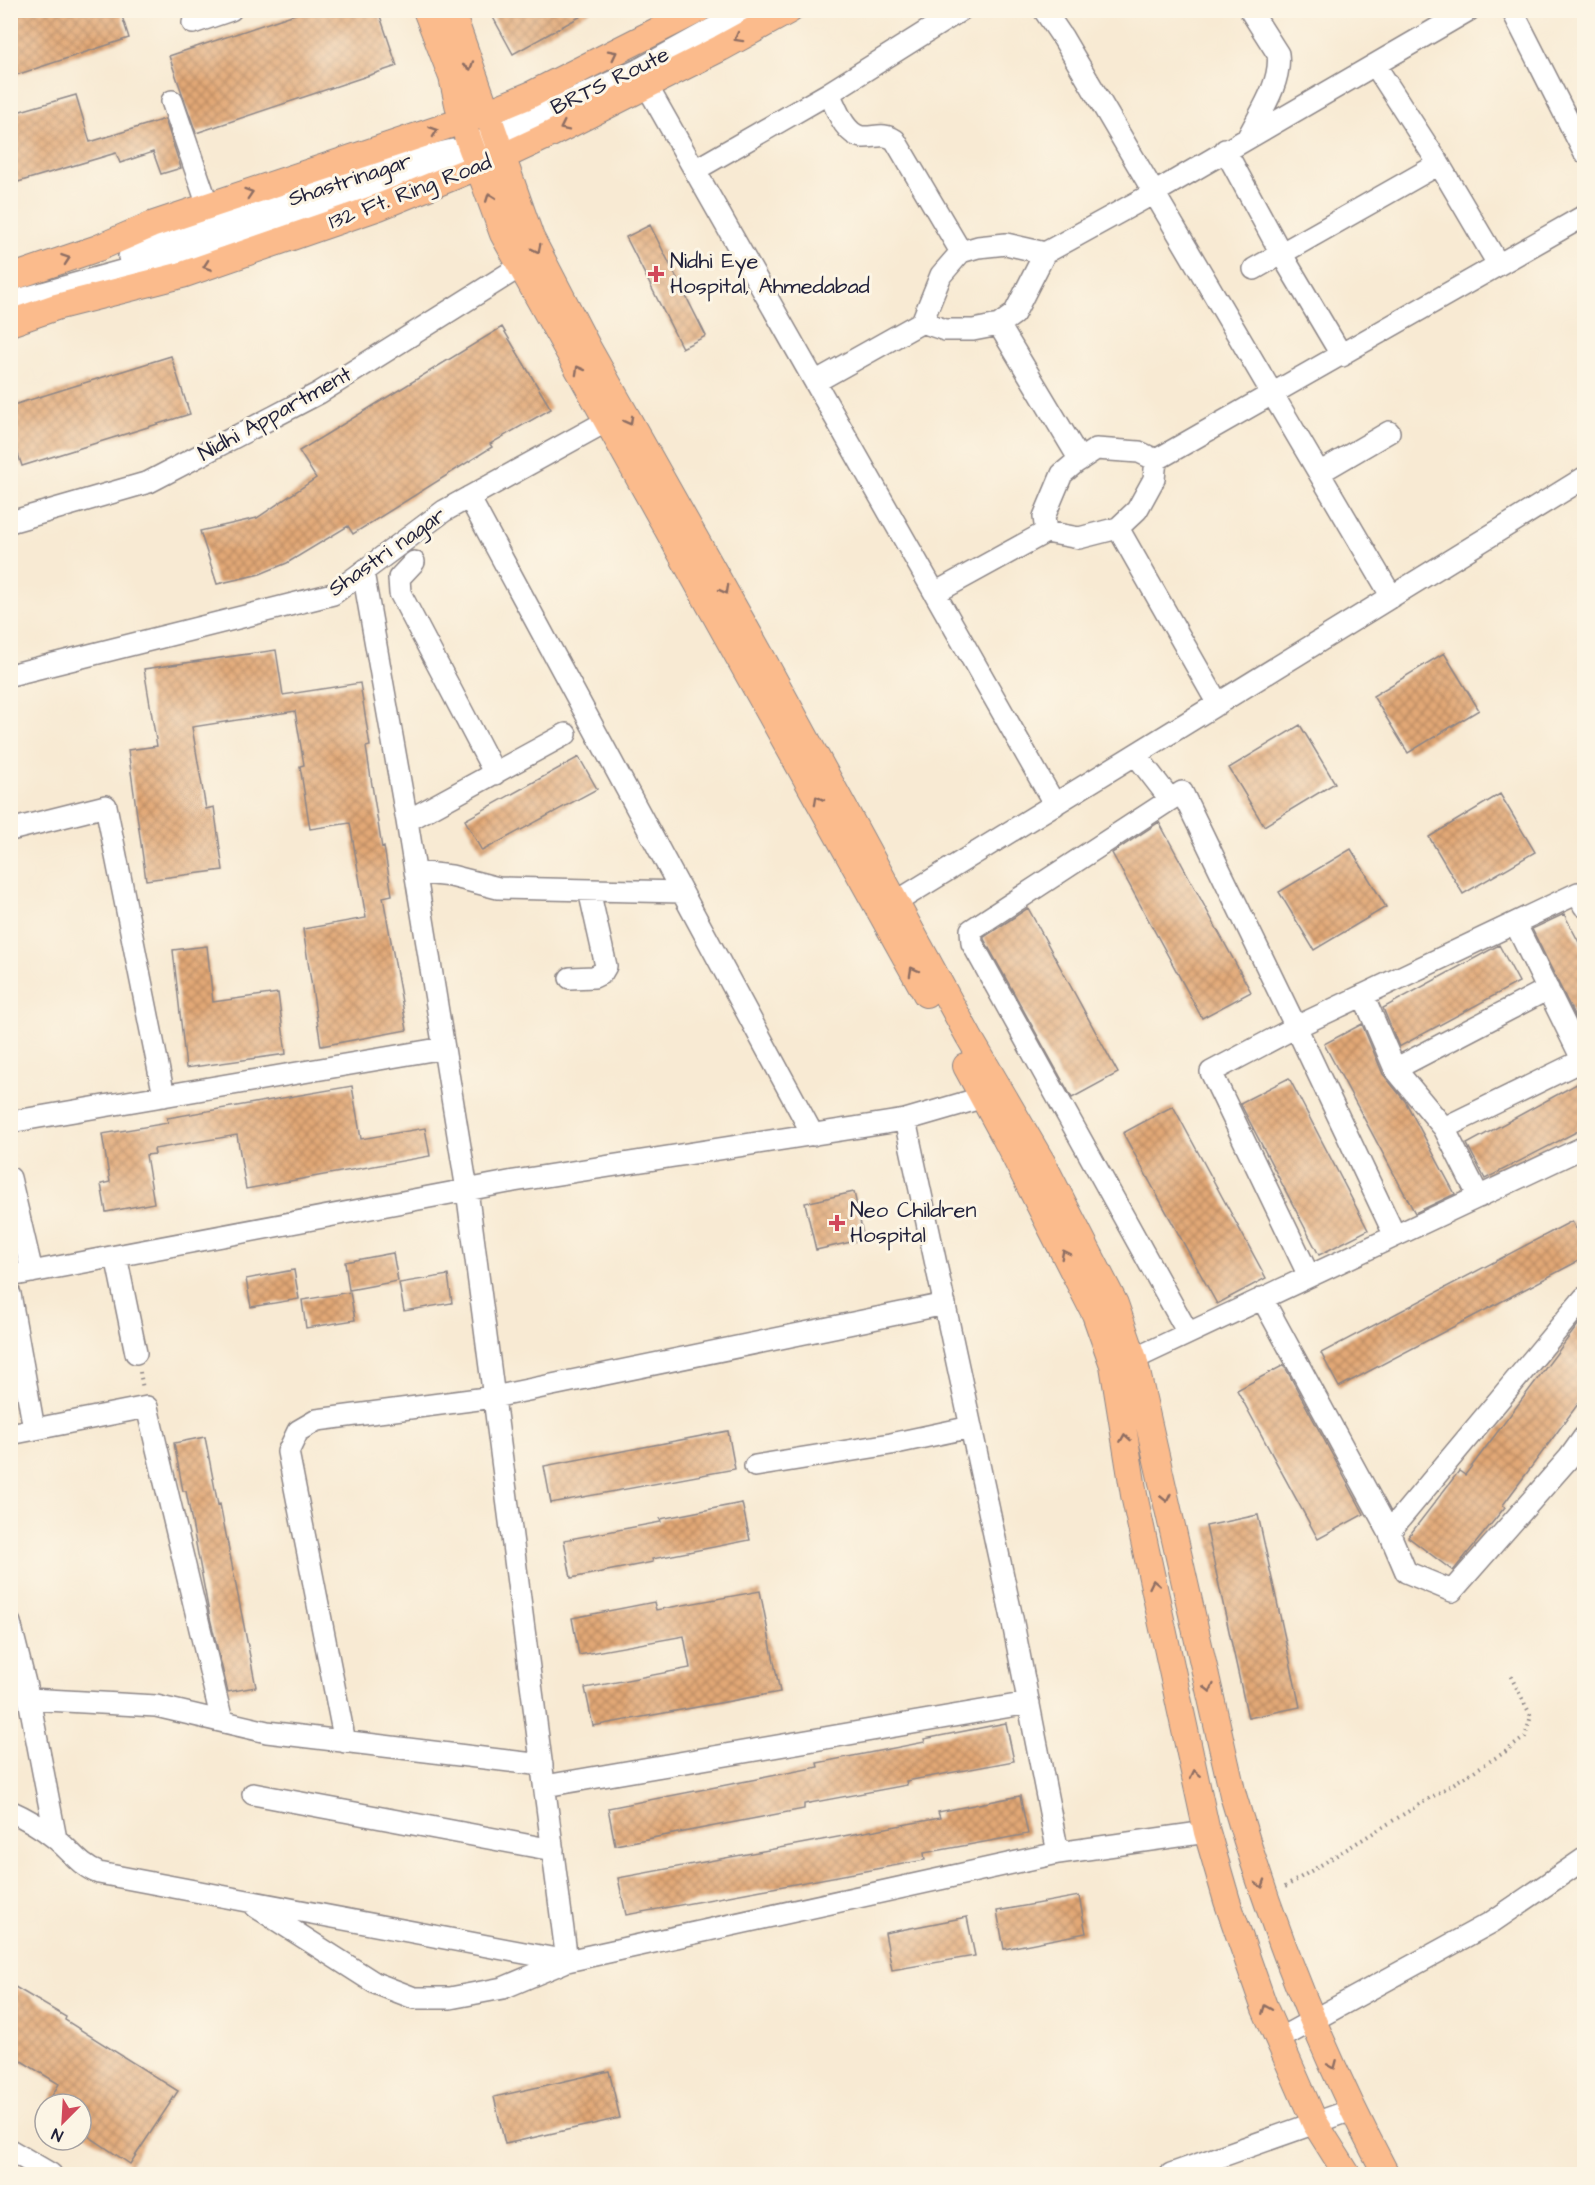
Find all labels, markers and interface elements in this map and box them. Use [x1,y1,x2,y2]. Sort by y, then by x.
one-way arrow [734,31,744,42]
street label: BRTS Route [546,39,674,123]
one-way arrow [606,49,617,61]
one-way arrow [462,60,474,71]
one-way arrow [560,120,571,131]
one-way arrow [428,126,439,138]
street label: Shastrinagar [284,145,416,216]
street label: 132 Ft. Ring Road [324,147,496,238]
one-way arrow [243,187,254,200]
one-way arrow [484,192,497,203]
one-way arrow [530,242,541,253]
place label: Nidhi Eye Hospital, Ahmedabad [670,246,870,302]
one-way arrow [60,253,71,266]
one-way arrow [202,258,213,271]
marker: Nidhi Eye Hospital, Ahmedabad [647,265,665,283]
street label: Nidhi Appartment [193,359,357,469]
one-way arrow [575,366,586,376]
one-way arrow [622,414,633,425]
street label: Shastri nagar [322,500,453,605]
one-way arrow [717,584,729,595]
one-way arrow [814,796,825,807]
one-way arrow [909,967,920,977]
place label: Neo Children Hospital [850,1195,976,1251]
marker: Neo Children Hospital [828,1214,846,1232]
one-way arrow [1060,1249,1072,1260]
one-way arrow [1119,1433,1131,1442]
one-way arrow [1158,1492,1171,1502]
one-way arrow [1148,1579,1161,1589]
one-way arrow [1201,1682,1214,1692]
one-way arrow [1189,1770,1202,1780]
one-way arrow [1254,1878,1267,1889]
one-way arrow [1261,2004,1273,2015]
one-way arrow [1326,2059,1338,2070]
north arrow [33,2092,93,2152]
text: N [48,2123,66,2147]

